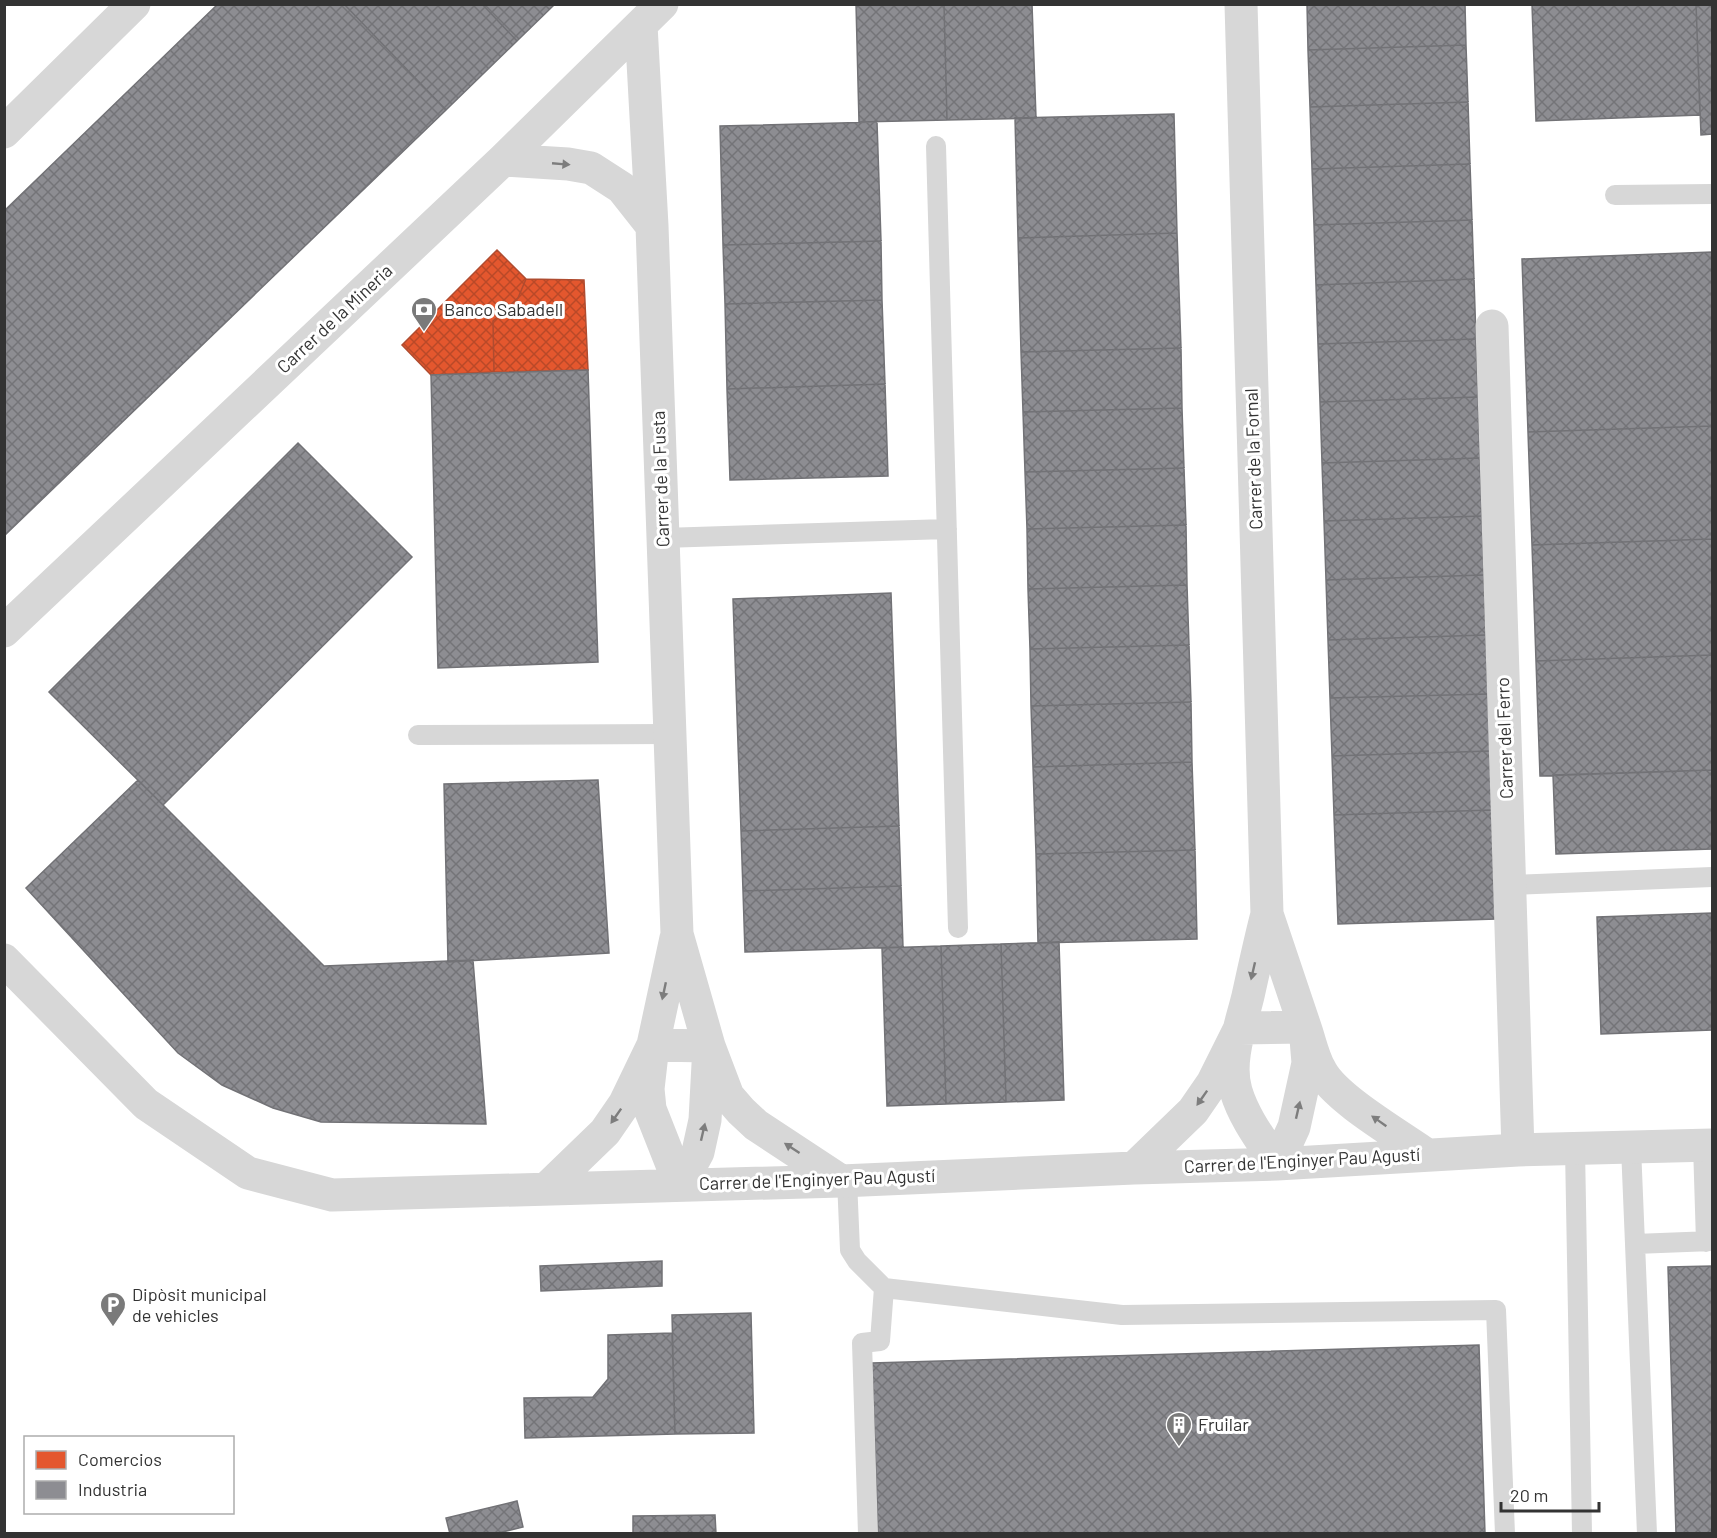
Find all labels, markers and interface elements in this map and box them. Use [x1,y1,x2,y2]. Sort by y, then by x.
one-way arrow [552,159,571,169]
street label: Carrer de la Mineria [272,259,397,377]
bank icon: Banco Sabadell [409,295,439,333]
place label: Banco Sabadell [444,298,563,320]
street label: Carrer de la Fornal [1240,388,1266,530]
street label: Carrer de la Fusta [647,410,673,548]
street label: Carrer del Ferro [1491,677,1517,799]
one-way arrow [1248,962,1258,981]
one-way arrow [659,981,669,1000]
one-way arrow [1197,1090,1208,1106]
one-way arrow [1294,1101,1304,1119]
one-way arrow [610,1107,622,1123]
one-way arrow [1371,1115,1387,1127]
one-way arrow [698,1123,708,1141]
one-way arrow [784,1143,800,1154]
street label: Carrer de l'Enginyer Pau Agustí [1183,1143,1421,1177]
street label: Carrer de l'Enginyer Pau Agustí [699,1164,936,1194]
place label: Dipòsit municipal de vehicles [132,1283,267,1326]
parking icon: Dipòsit municipal de vehicles [98,1290,128,1328]
building icon: Fruilar [1164,1410,1194,1448]
place label: Fruilar [1198,1413,1249,1435]
legend [24,1436,234,1514]
text: Comercios [78,1448,162,1470]
scale bar [1501,1475,1598,1513]
text: Industria [78,1478,147,1500]
text: 20 m [1510,1484,1548,1506]

